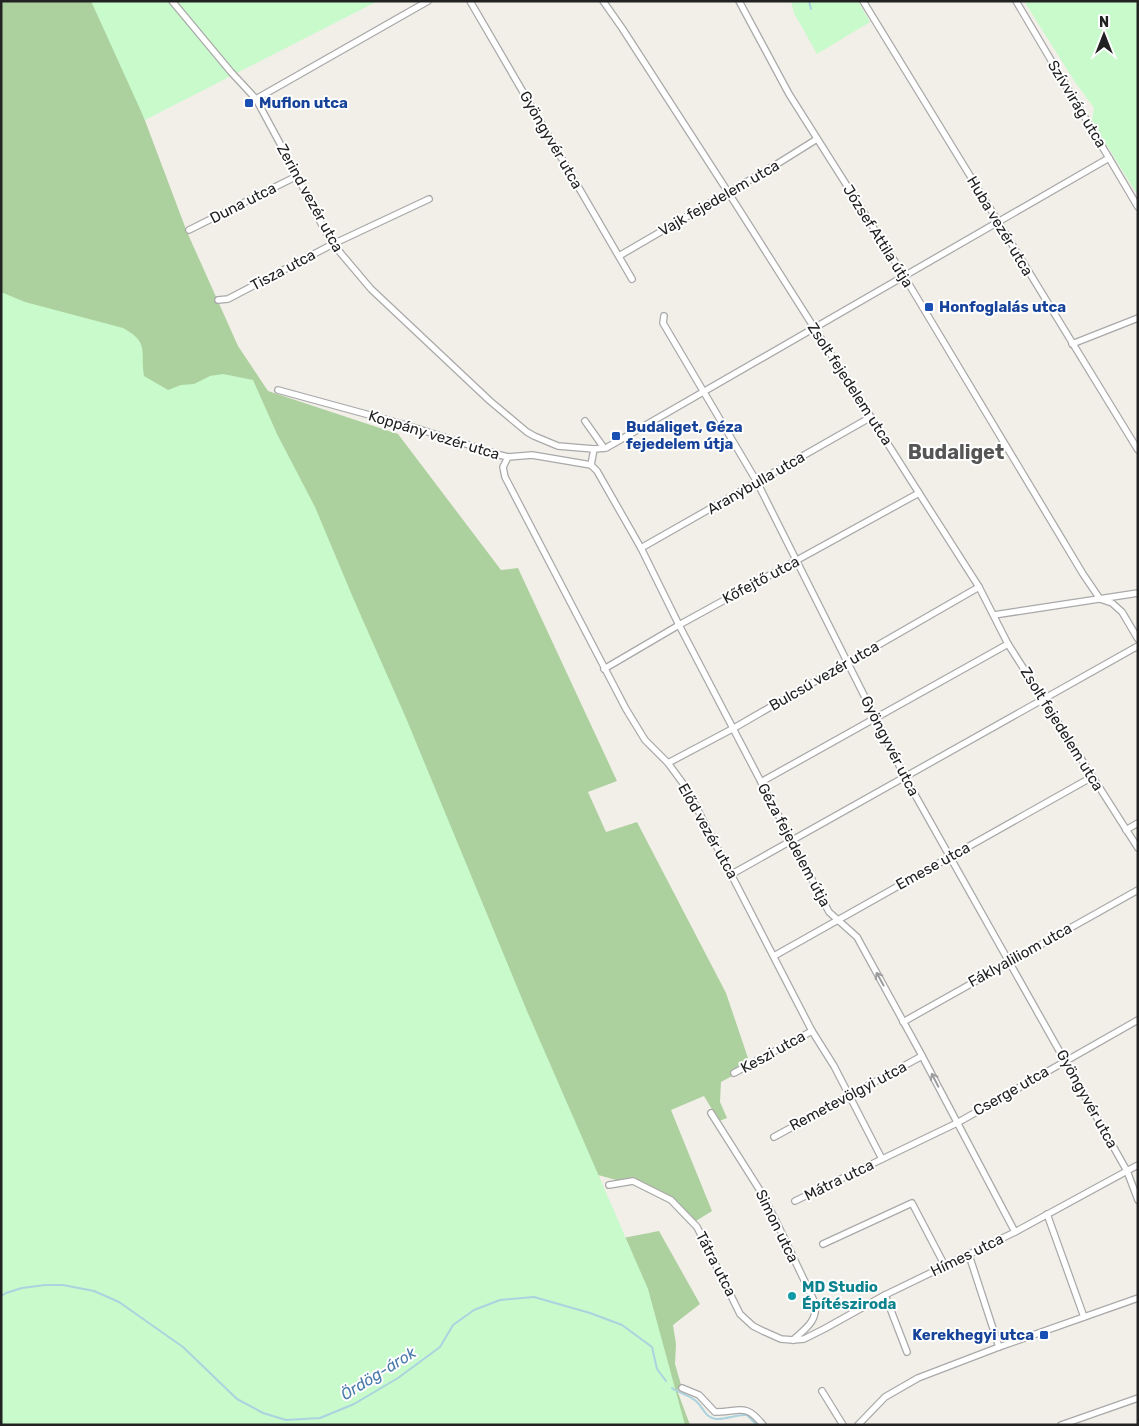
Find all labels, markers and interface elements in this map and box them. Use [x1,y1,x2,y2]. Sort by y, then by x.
north arrow [1079,10,1129,60]
text: N [1099,14,1109,31]
street label: Szívvirág utca [1044,57,1110,151]
street label: Gyöngyvér utca [516,88,586,192]
place label: Muflon utca [259,94,348,112]
marker: Muflon utca [243,97,255,109]
street label: Zerind vezér utca [273,141,347,255]
street label: Vajk fejedelem utca [655,156,783,240]
street label: Huba vezér utca [963,173,1037,279]
street label: Duna utca [207,179,279,227]
street label: József Attila útja [839,181,917,291]
street label: Tisza utca [247,245,319,295]
place label: Honfoglalás utca [939,298,1066,316]
marker: Honfoglalás utca [923,301,935,313]
street label: Zsolt fejedelem utca [804,319,896,449]
street label: Koppány vezér utca [366,406,502,464]
place label: Budaliget, Géza fejedelem útja [626,418,743,453]
marker: Budaliget, Géza fejedelem útja [610,430,622,442]
district label: Budaliget [908,440,1004,464]
street label: Aranybulla utca [704,448,808,518]
street label: Kőfejtő utca [719,552,803,608]
street label: Bulcsú vezér utca [766,637,882,715]
street label: Zsolt fejedelem utca [1017,664,1107,794]
street label: Gyöngyvér utca [857,693,923,799]
street label: Előd vezér utca [674,780,742,882]
street label: Géza fejedelem útja [754,780,834,910]
street label: Emese utca [893,838,973,894]
street label: Fáklyaliliom utca [965,919,1075,991]
one-way arrow [875,972,884,987]
street label: Keszi utca [738,1027,808,1077]
street label: Gyöngyvér utca [1052,1046,1122,1152]
street label: Remetevölgyi utca [786,1058,910,1134]
street label: Cserge utca [970,1062,1052,1120]
one-way arrow [930,1073,939,1088]
street label: Mátra utca [801,1155,877,1205]
street label: Simon utca [752,1186,802,1266]
street label: Tátra utca [692,1229,740,1299]
street label: Hímes utca [928,1230,1006,1280]
place label: MD Studio Építésziroda [802,1278,897,1313]
marker: MD Studio Építésziroda [786,1290,798,1302]
place label: Kerekhegyi utca [912,1326,1034,1344]
marker: Kerekhegyi utca [1038,1329,1050,1341]
water label: Ördög-árok [337,1342,420,1404]

